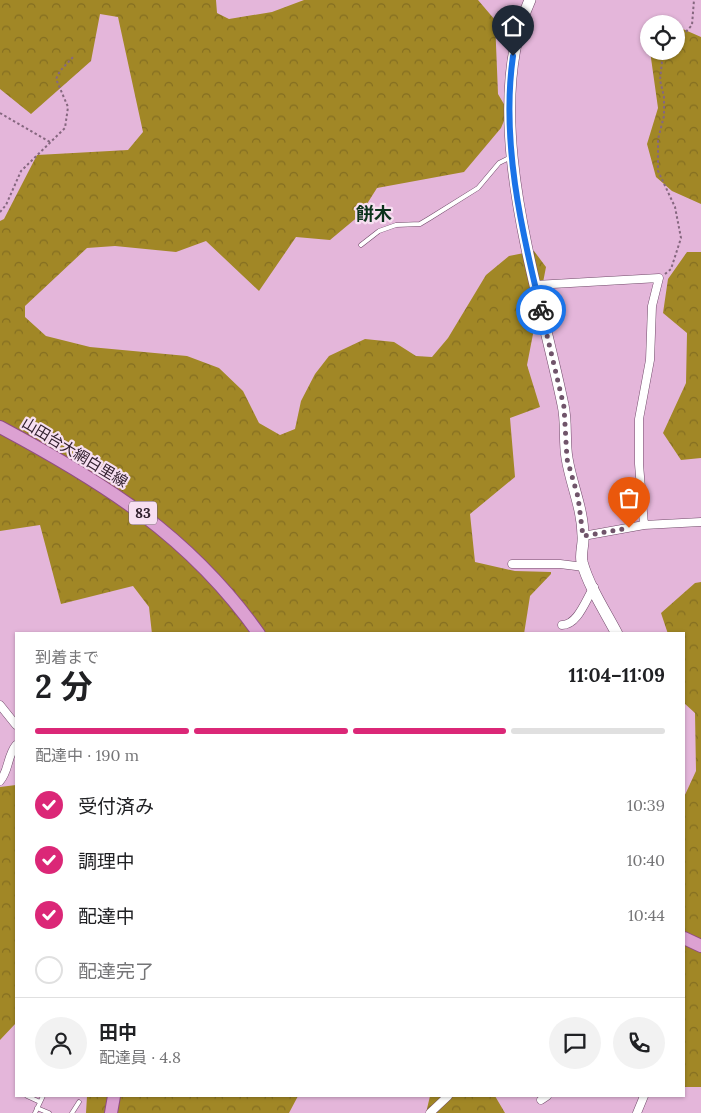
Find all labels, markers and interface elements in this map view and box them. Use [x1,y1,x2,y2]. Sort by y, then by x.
pin [492,5,534,56]
icon: home [499,12,527,40]
map controls [640,15,685,60]
button: locate [640,15,685,60]
district label: 餅木 [355,202,392,225]
courier [516,285,566,335]
icon: bike [527,296,555,324]
street label: 山田台大網白里線 [19,413,131,491]
pin [608,477,650,528]
icon: bag [615,484,643,512]
road number: 83 [129,502,157,524]
text: 到着まで [35,647,99,667]
text: 11:04–11:09 [568,663,665,687]
text: 2 分 [35,666,92,707]
text: 配達中 · 190 m [35,745,139,765]
icon: check [35,791,63,819]
text: 受付済み [78,794,154,818]
text: 10:39 [627,795,665,815]
icon: check [35,846,63,874]
text: 調理中 [78,849,135,873]
text: 10:40 [627,850,665,870]
icon: check [35,901,63,929]
text: 配達中 [78,904,135,928]
text: 10:44 [628,905,665,925]
text: 配達完了 [78,959,154,983]
button: person [35,1017,87,1069]
button: chat [549,1017,601,1069]
button: phone [613,1017,665,1069]
text: 田中 [99,1020,137,1044]
text: 配達員 · 4.8 [99,1047,181,1067]

